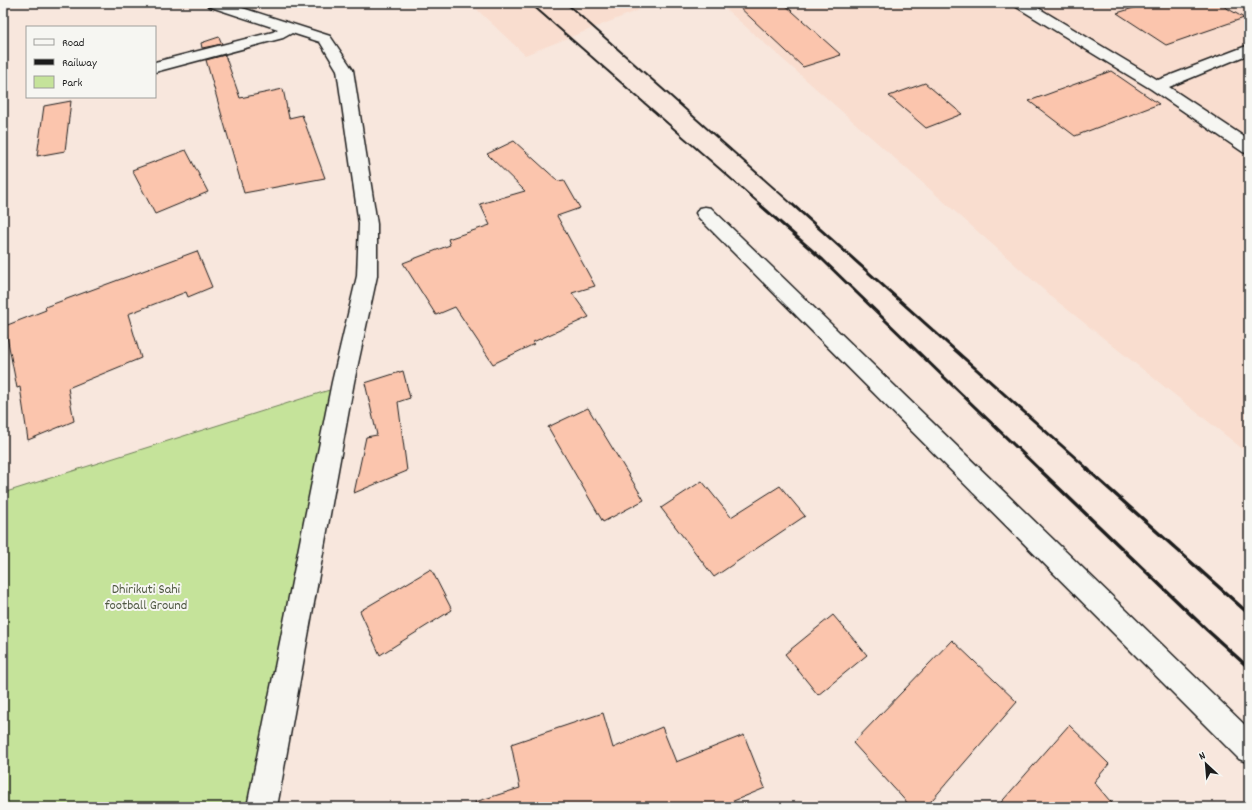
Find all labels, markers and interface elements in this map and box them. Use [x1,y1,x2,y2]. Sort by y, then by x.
legend [26,26,156,98]
text: Road [62,35,84,52]
text: Railway [62,55,98,72]
text: Park [62,75,83,92]
park label: Dhirikuti Sahi football Ground [105,580,187,616]
north arrow [1186,744,1226,784]
text: N [1197,748,1209,765]

